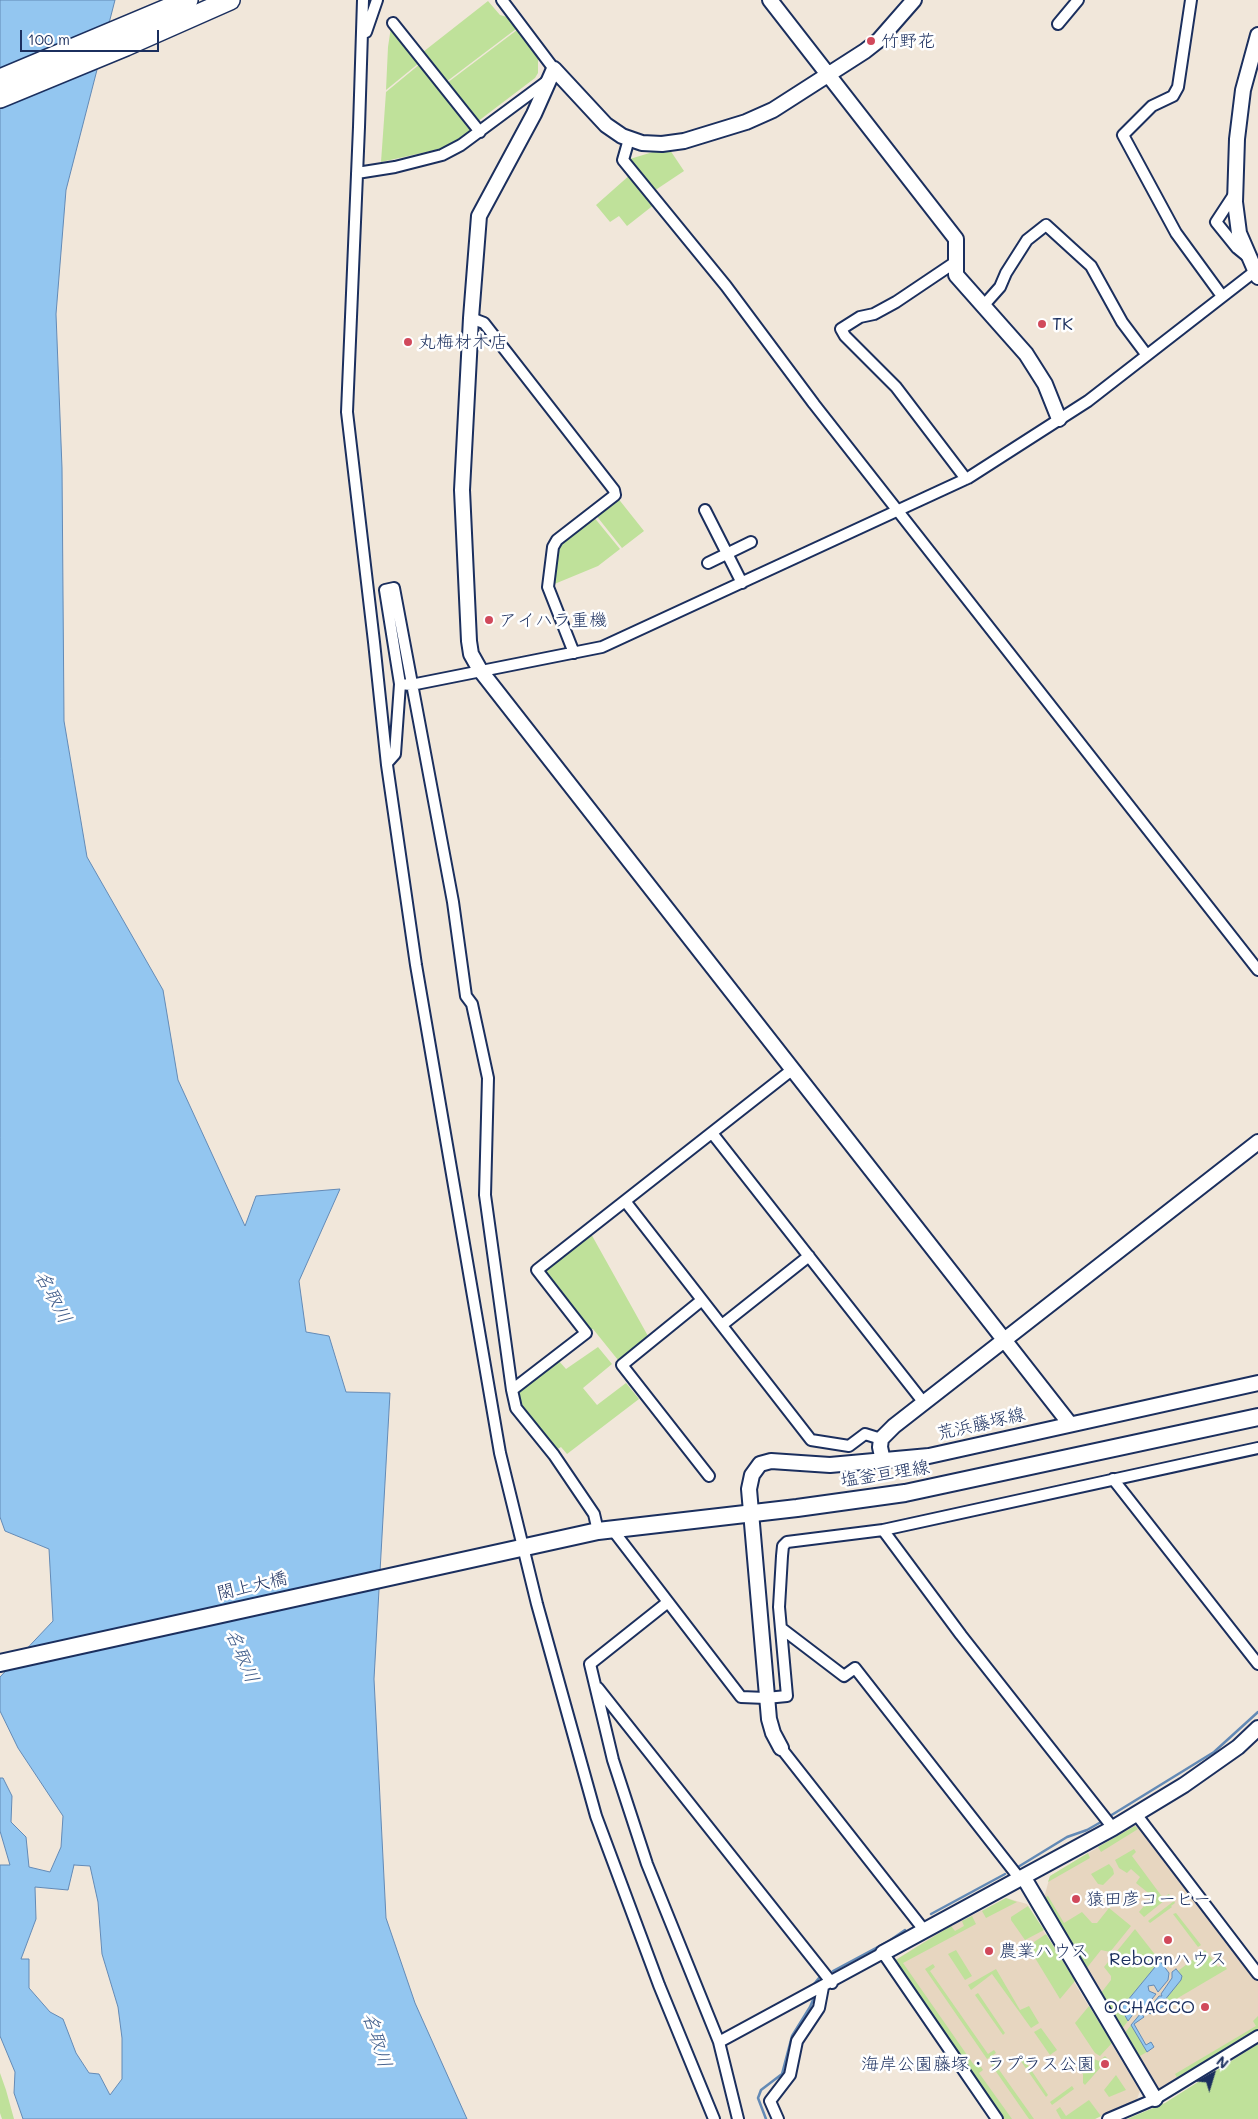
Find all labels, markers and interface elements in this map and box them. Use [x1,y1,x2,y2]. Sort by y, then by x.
scale bar [22,20,161,52]
text: 100 m [28,29,70,49]
place label: 竹野花 [881,30,935,52]
marker: 竹野花 [865,35,877,47]
place label: TK [1052,313,1073,335]
marker: TK [1036,318,1048,330]
place label: 丸梅材木店 [418,331,508,353]
marker: 丸梅材木店 [402,336,414,348]
place label: アイハラ重機 [499,609,607,631]
marker: アイハラ重機 [483,614,495,626]
water label: 名取川 [30,1266,76,1328]
street label: 荒浜藤塚線 [935,1403,1027,1445]
street label: 塩釜亘理線 [839,1456,931,1492]
street label: 閖上大橋 [214,1567,290,1605]
water label: 名取川 [220,1625,264,1687]
place label: 猿田彦コーヒー [1086,1888,1211,1910]
marker: 猿田彦コーヒー [1070,1893,1082,1905]
marker: Rebornハウス [1162,1934,1174,1946]
place label: 農業ハウス [999,1940,1089,1962]
marker: 農業ハウス [983,1945,995,1957]
place label: Rebornハウス [1109,1948,1227,1970]
place label: OCHACCO [1104,1996,1195,2018]
marker: OCHACCO [1199,2001,1211,2013]
water label: 名取川 [358,2009,396,2071]
north arrow [1188,2049,1238,2099]
text: N [1213,2051,1233,2073]
place label: 海岸公園藤塚・ラプラス公園 [861,2053,1095,2075]
marker: 海岸公園藤塚・ラプラス公園 [1099,2058,1111,2070]

